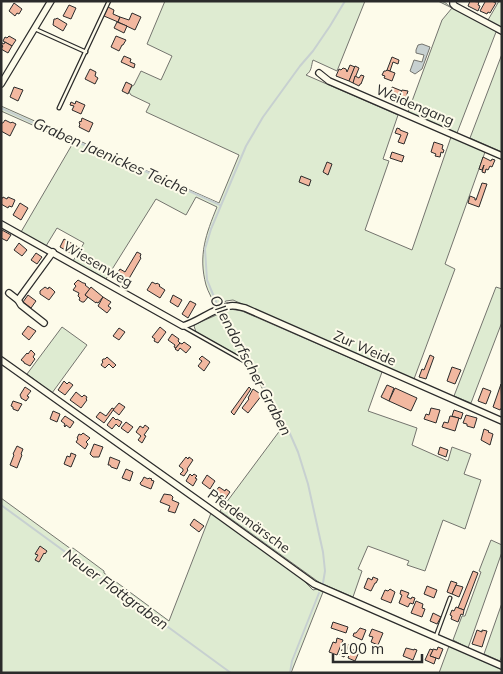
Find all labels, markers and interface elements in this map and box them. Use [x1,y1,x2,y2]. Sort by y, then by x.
street label: Weidengang [373,80,457,130]
water label: Graben Jaenickes Teiche [30,113,192,199]
street label: Wiesenweg [60,237,136,291]
water label: Ollendorfscher Graben [206,291,296,439]
street label: Zur Weide [331,326,399,370]
street label: Pferdemärsche [204,485,294,557]
water label: Neuer Flottgraben [60,544,173,634]
scale bar [333,632,422,664]
text: 100 m [340,639,384,658]

